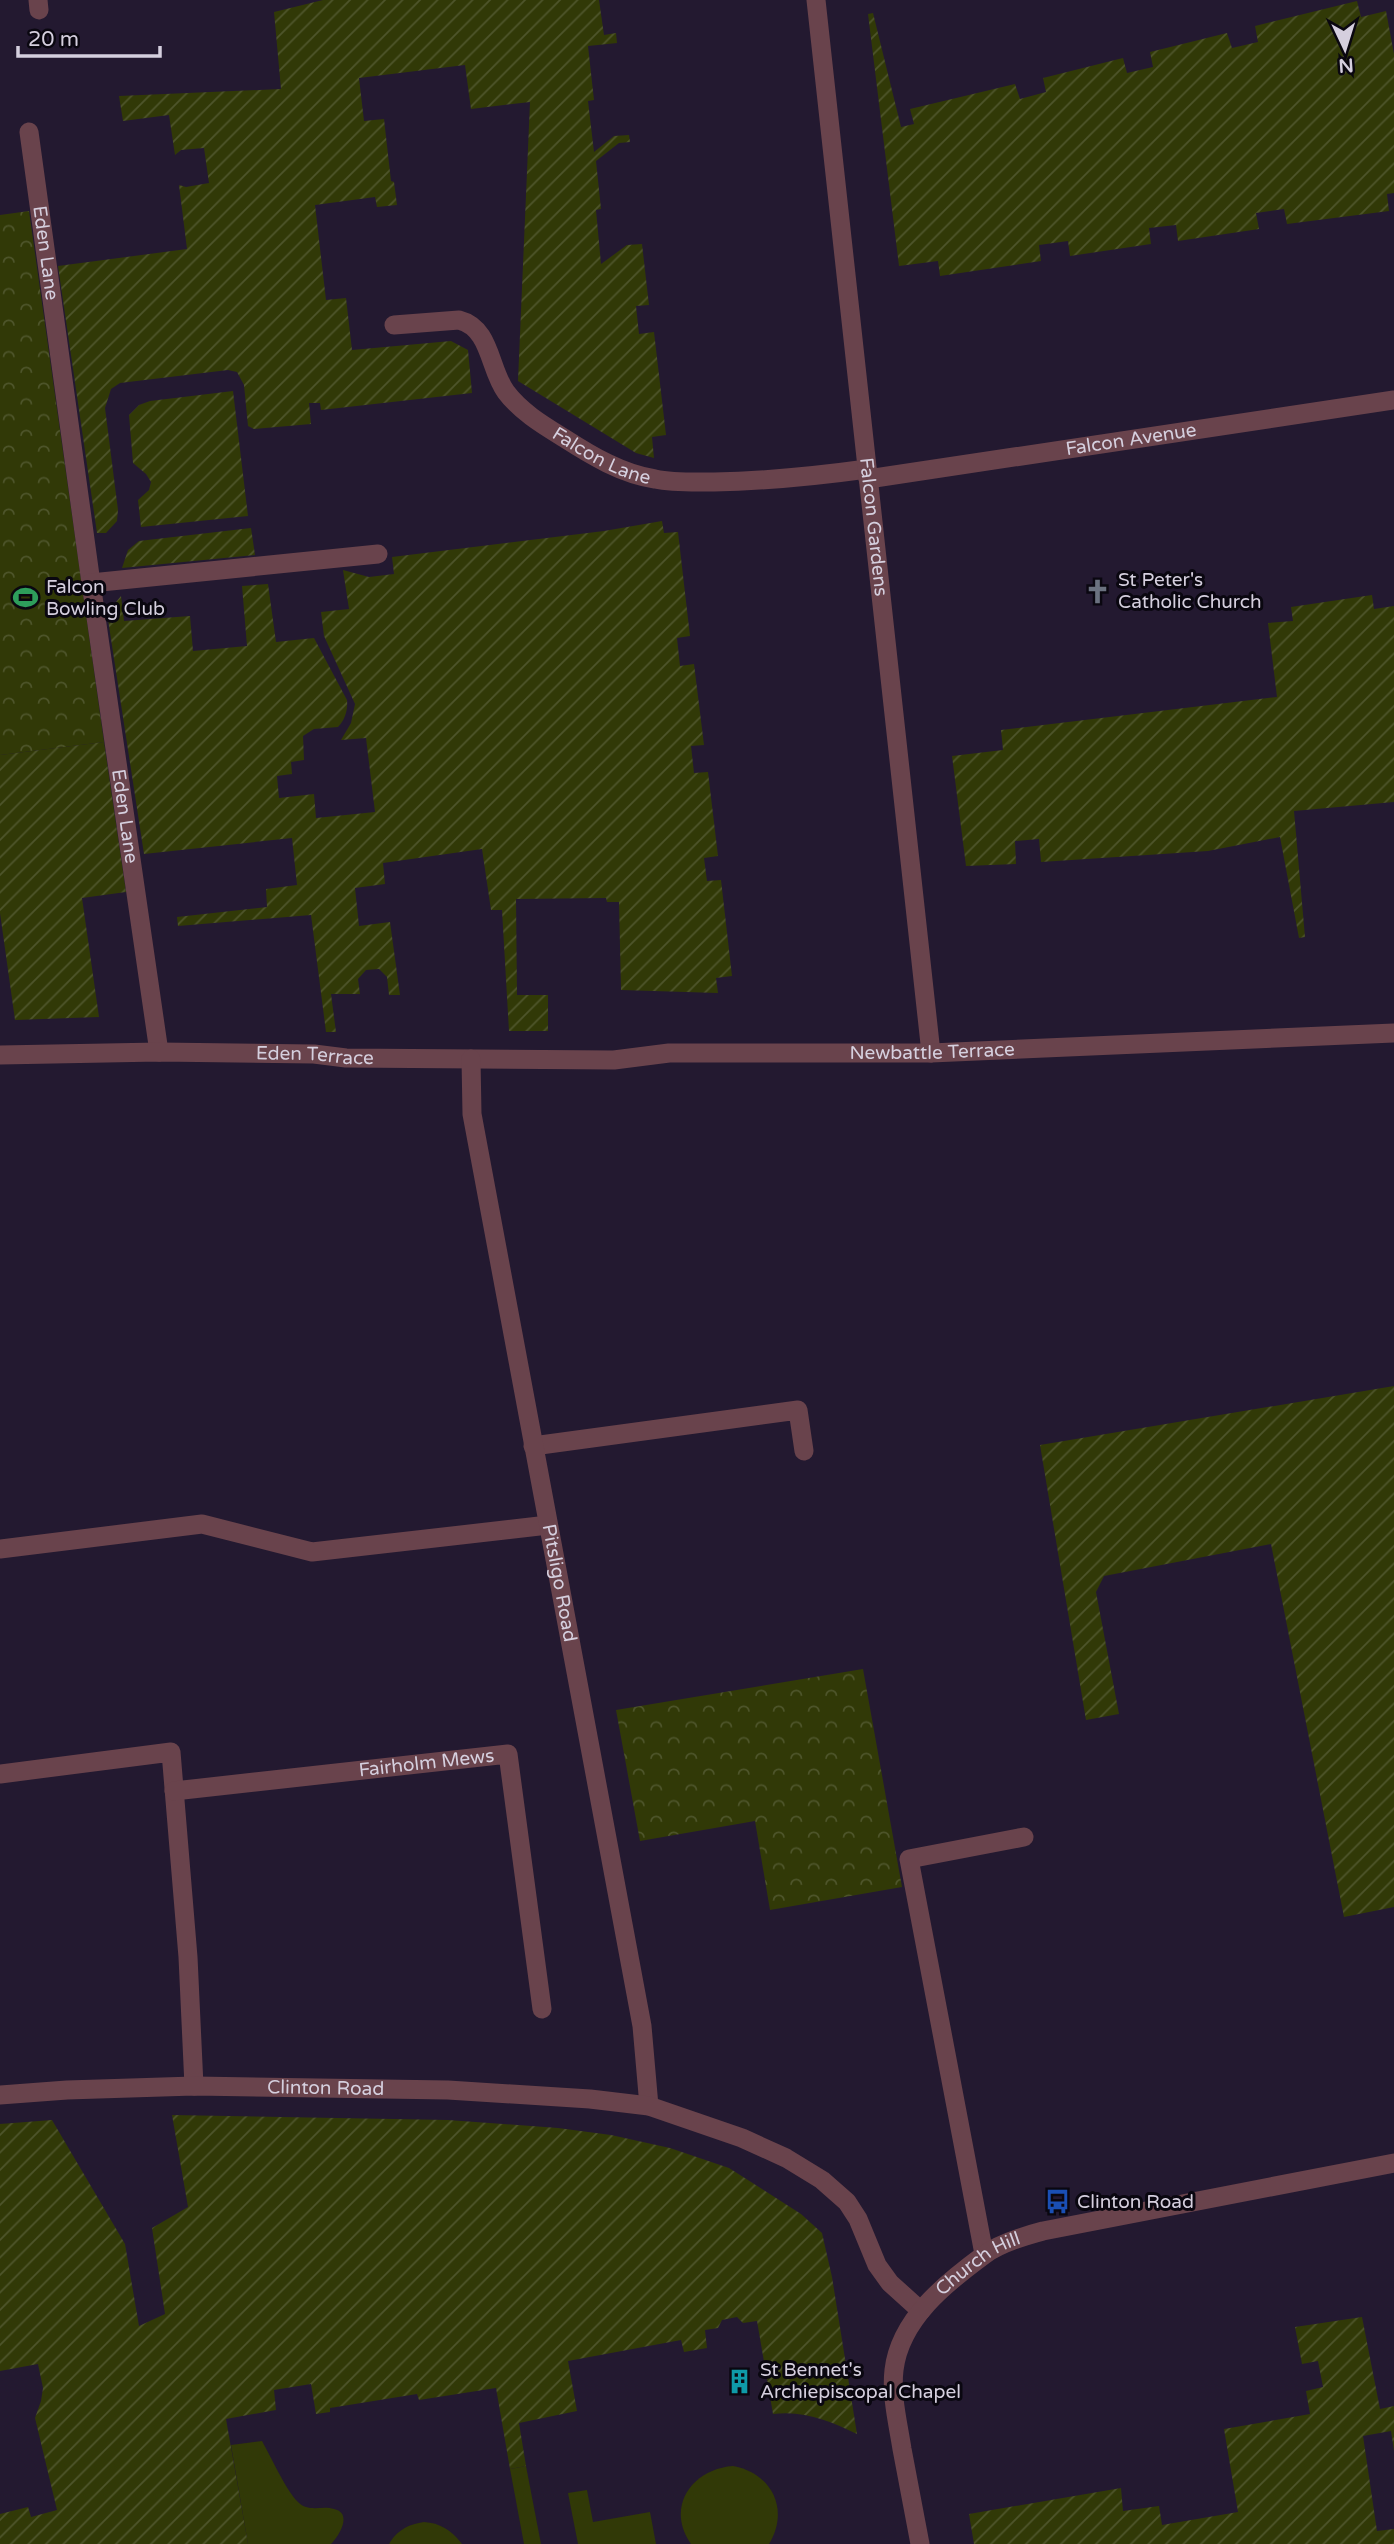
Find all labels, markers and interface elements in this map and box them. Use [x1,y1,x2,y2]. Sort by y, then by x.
scale bar [18,14,159,58]
north arrow [1310,14,1380,84]
text: 20 m [28,27,79,52]
text: N [1338,53,1354,76]
street label: Eden Lane [28,204,63,301]
street label: Falcon Avenue [1064,419,1198,460]
street label: Falcon Lane [548,422,653,489]
street label: Falcon Gardens [855,456,892,597]
place label: St Peter's Catholic Church [1118,569,1262,613]
place label: Falcon Bowling Club [46,576,165,620]
church icon: St Peter's Catholic Church [1084,577,1112,605]
sports icon: Falcon Bowling Club [12,584,40,612]
street label: Eden Lane [107,768,143,865]
street label: Newbattle Terrace [850,1038,1015,1064]
street label: Eden Terrace [256,1042,374,1069]
street label: Pitsligo Road [538,1522,581,1644]
street label: Fairholm Mews [358,1745,495,1781]
street label: Clinton Road [267,2076,384,2100]
bus stop icon: Clinton Road [1043,2188,1071,2216]
place label: Clinton Road [1077,2191,1194,2213]
street label: Church Hill [931,2227,1023,2300]
place label: St Bennet's Archiepiscopal Chapel [760,2359,961,2403]
building icon: St Bennet's Archiepiscopal Chapel [726,2367,754,2395]

